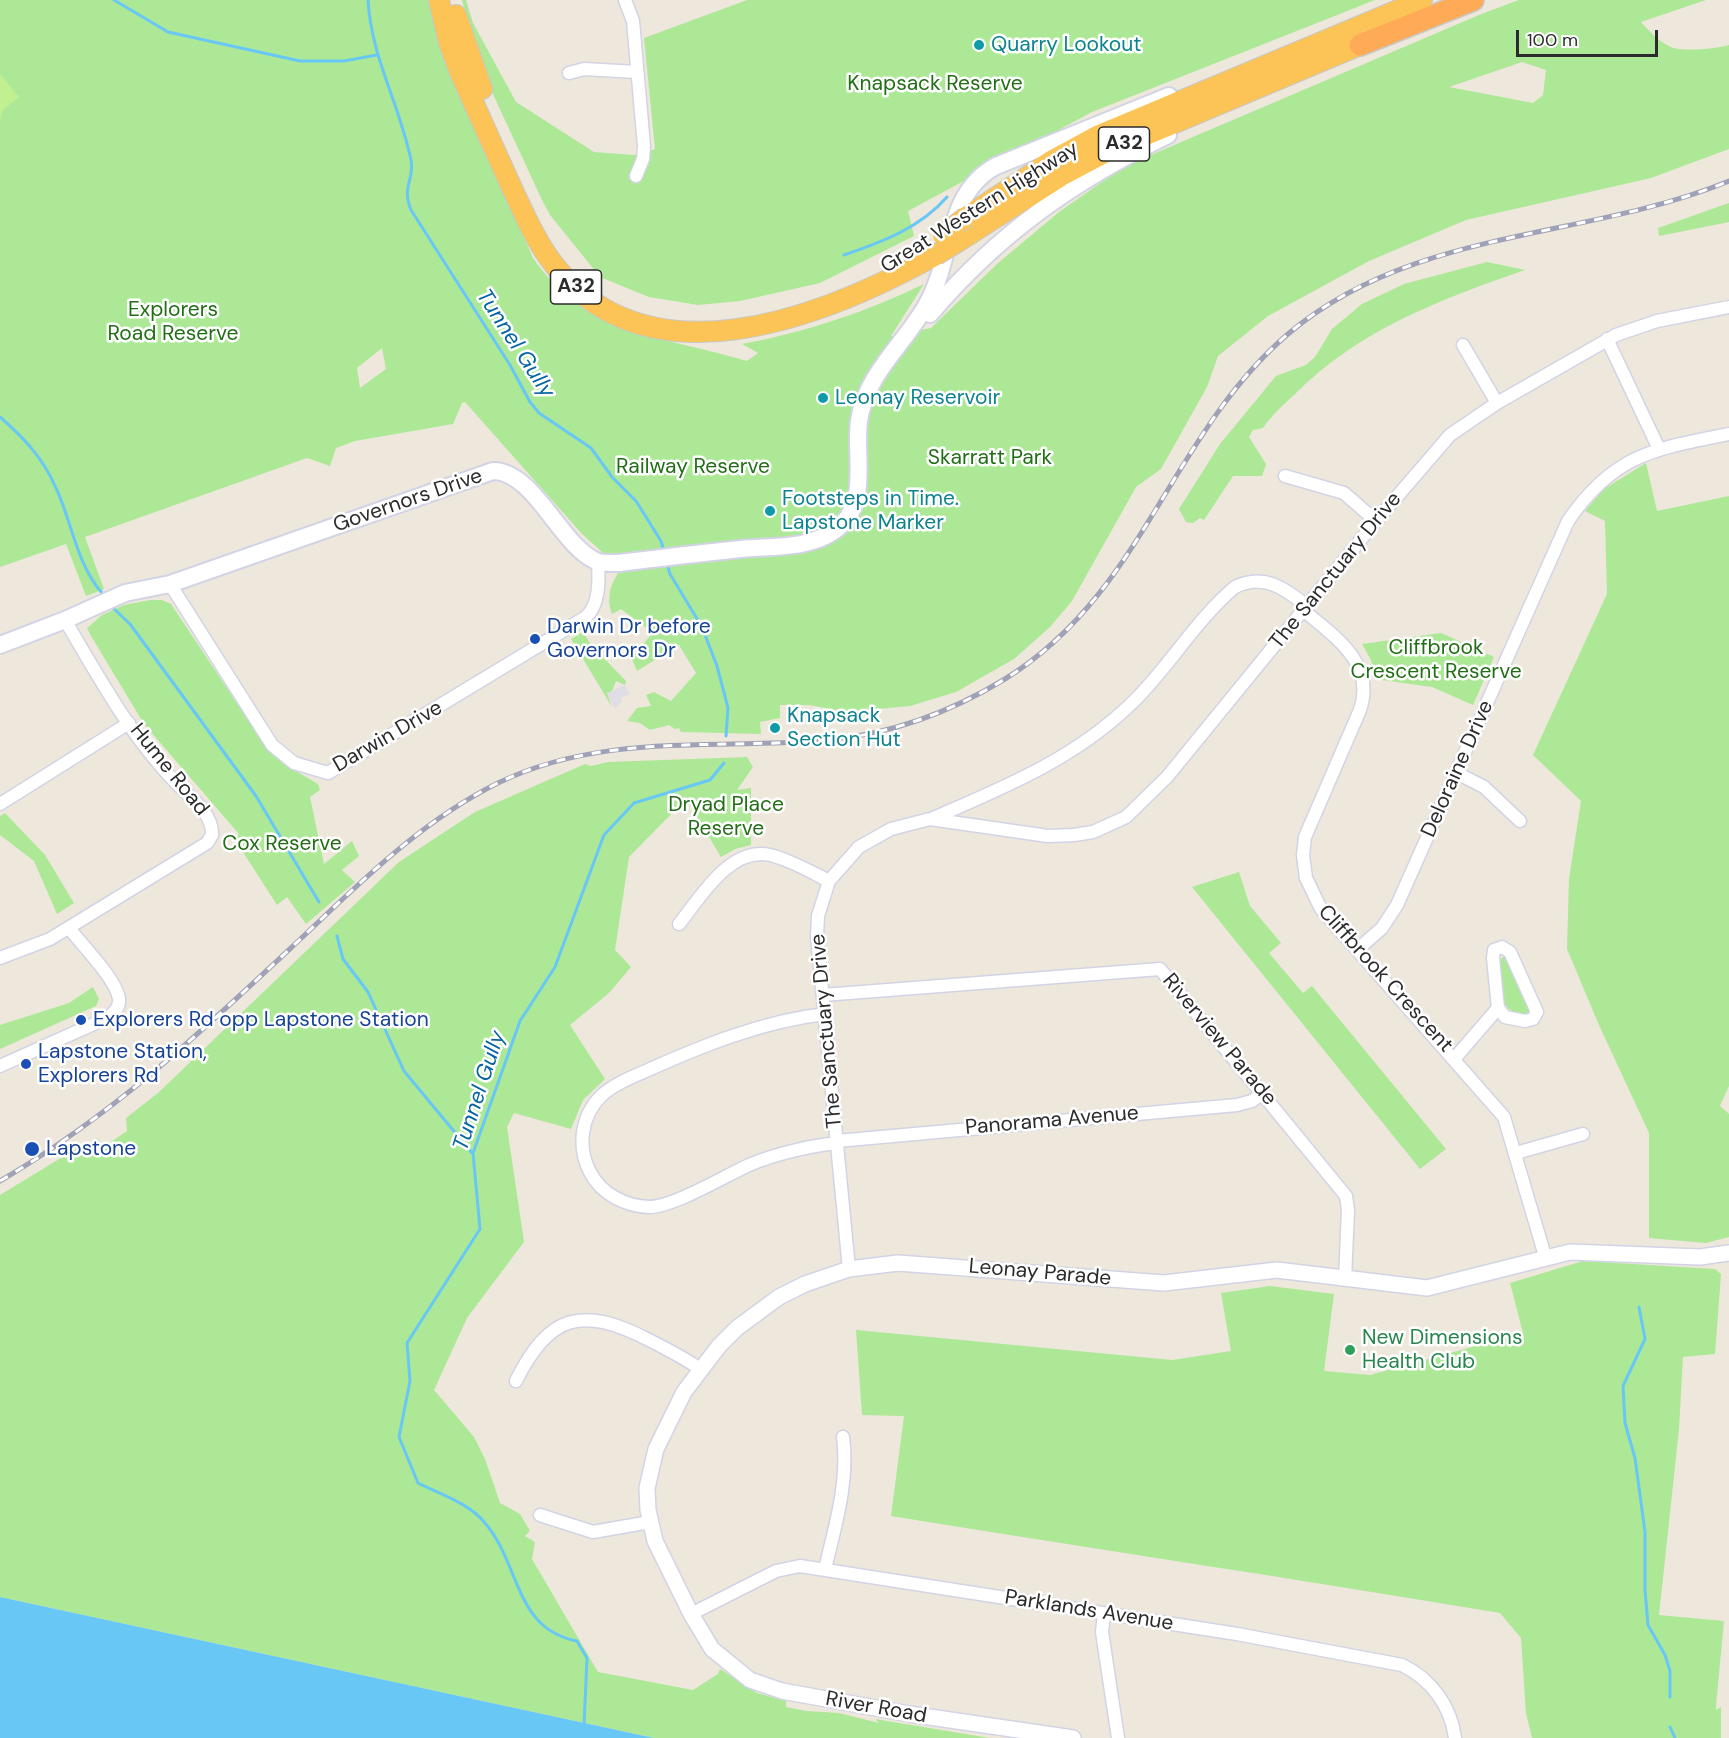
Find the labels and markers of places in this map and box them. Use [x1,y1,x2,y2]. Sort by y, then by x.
place label: Quarry Lookout [991,32,1142,58]
marker: Quarry Lookout [972,38,986,52]
place label: Leonay Reservoir [835,385,1000,411]
marker: Leonay Reservoir [816,391,830,405]
place label: Footsteps in Time. Lapstone Marker [782,486,959,536]
marker: Footsteps in Time. Lapstone Marker [763,504,777,518]
place label: Darwin Dr before Governors Dr [547,614,711,664]
marker: Darwin Dr before Governors Dr [528,632,542,646]
place label: Knapsack Section Hut [787,703,901,753]
marker: Knapsack Section Hut [768,721,782,735]
place label: Explorers Rd opp Lapstone Station [93,1007,429,1033]
marker: Explorers Rd opp Lapstone Station [74,1013,88,1027]
place label: Lapstone Station, Explorers Rd [38,1039,207,1089]
marker: Lapstone Station, Explorers Rd [19,1057,33,1071]
place label: Lapstone [46,1136,136,1162]
marker: Lapstone [23,1140,41,1158]
place label: New Dimensions Health Club [1362,1325,1522,1375]
marker: New Dimensions Health Club [1343,1343,1357,1357]

